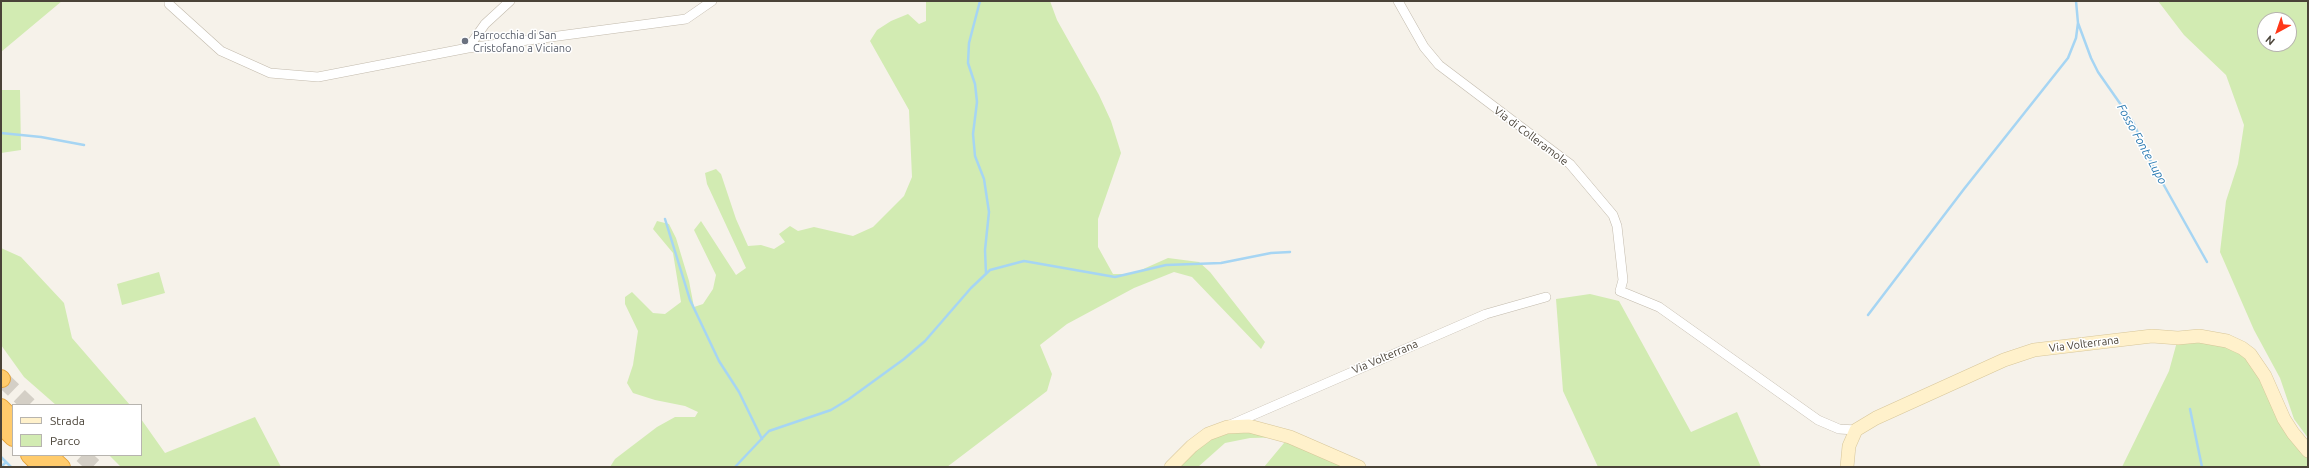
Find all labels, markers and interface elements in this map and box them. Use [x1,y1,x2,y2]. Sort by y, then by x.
north arrow [2257,12,2297,52]
place label: Parrocchia di San Cristofano a Viciano [473,28,572,54]
text: N [2263,33,2277,48]
marker: Parrocchia di San Cristofano a Viciano [460,36,470,46]
water label: Fosso Fonte Lupo [2114,101,2170,187]
street label: Via di Colleramole [1491,104,1571,168]
street label: Via Volterrana [2048,333,2120,355]
street label: Via Volterrana [1350,337,1420,377]
legend [12,404,142,456]
text: Strada [50,414,85,427]
text: Parco [50,434,80,447]

